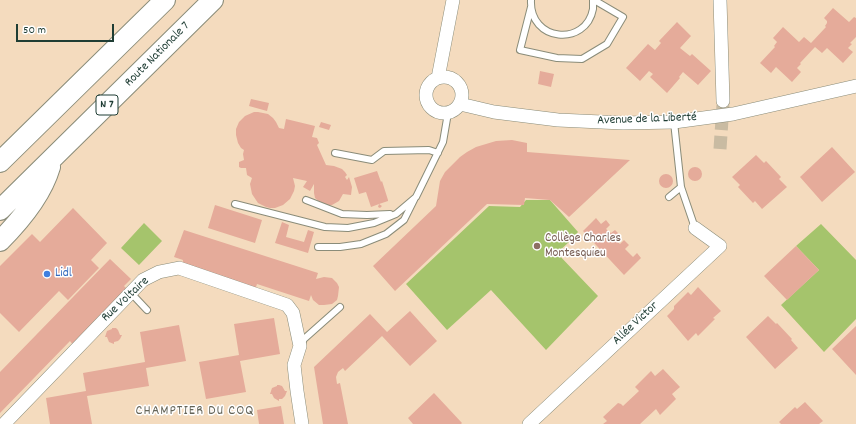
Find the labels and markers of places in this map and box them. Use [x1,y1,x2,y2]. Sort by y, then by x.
place label: Collège Charles Montesquieu [545,231,621,262]
marker: Collège Charles Montesquieu [532,241,542,251]
place label: Lidl [55,266,72,282]
marker: Lidl [42,269,52,279]

